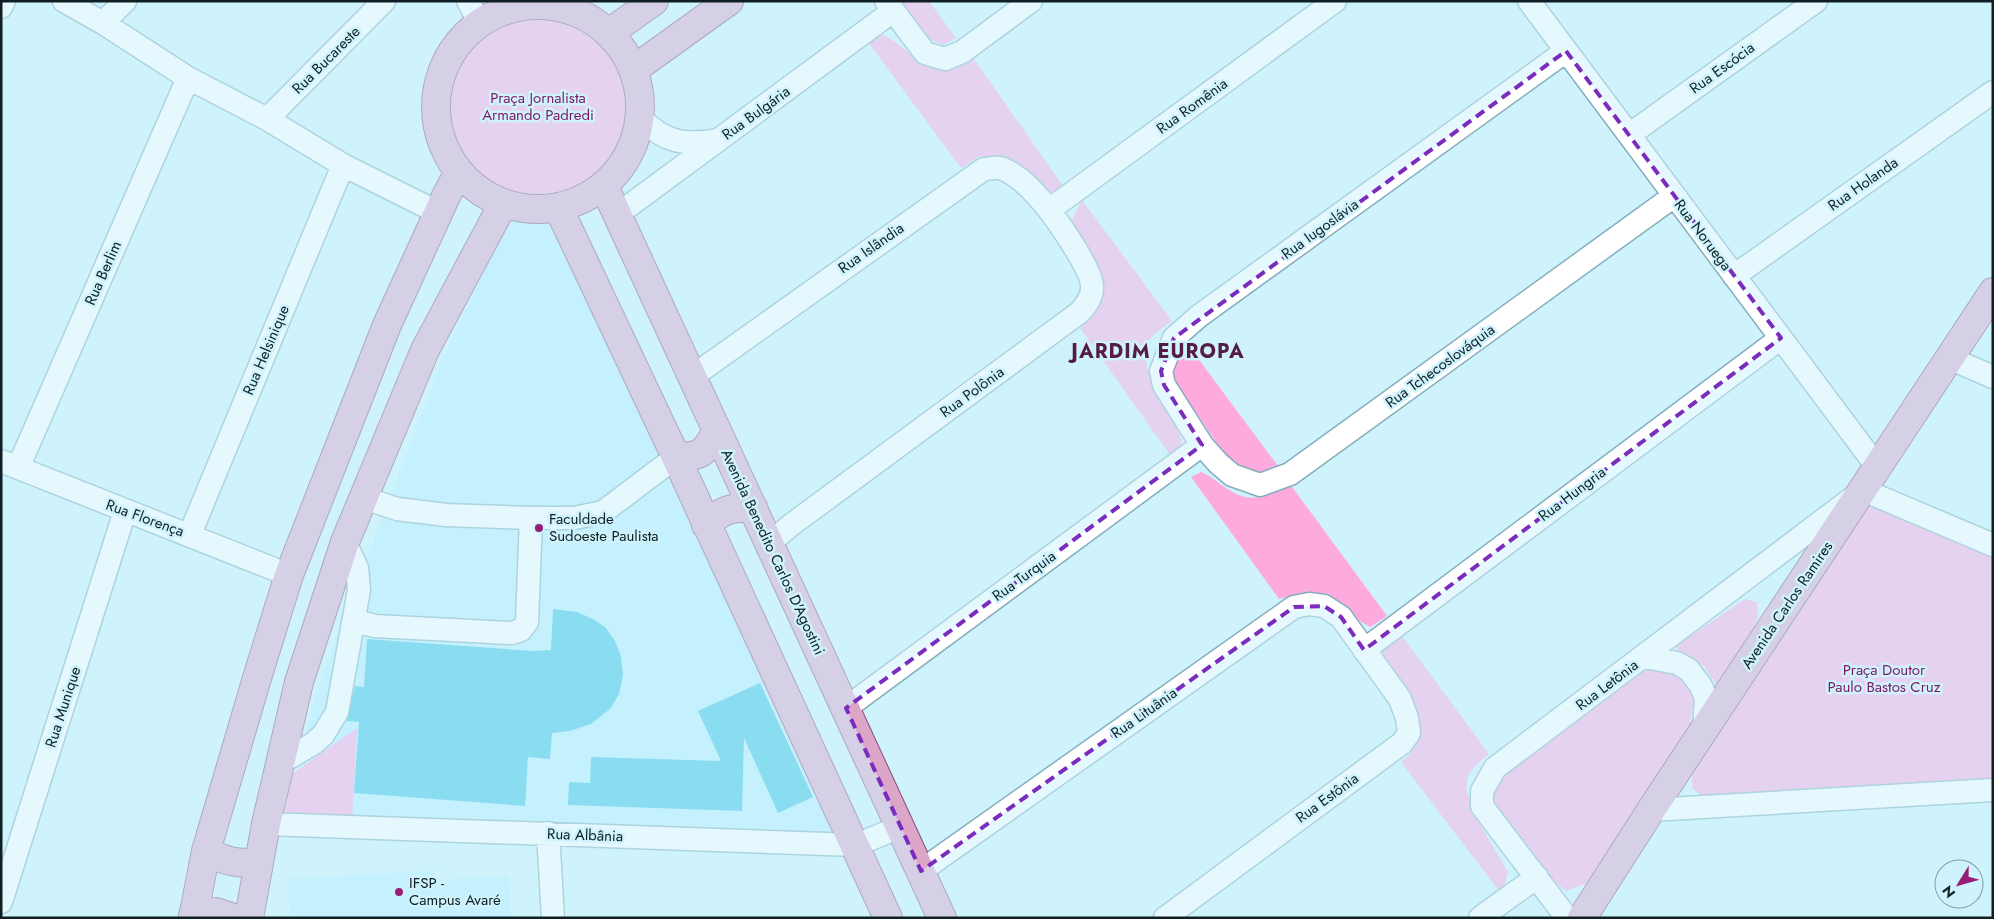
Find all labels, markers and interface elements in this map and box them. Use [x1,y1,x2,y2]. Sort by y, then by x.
street label: Rua Bucareste [287,21,365,99]
street label: Rua Escócia [1685,37,1759,99]
street label: Rua Romênia [1152,73,1232,139]
street label: Rua Bulgária [717,81,795,145]
park label: Praça Jornalista Armando Padredi [482,87,594,126]
street label: Rua Holanda [1823,152,1903,216]
street label: Rua Iugoslávia [1277,193,1363,265]
street label: Rua Noruega [1669,195,1737,275]
street label: Rua Islândia [834,217,908,279]
street label: Rua Berlim [79,237,127,309]
street label: Rua Helsinique [237,301,295,398]
street label: Rua Tchecoslováquia [1381,319,1499,413]
district label: JARDIM EUROPA [1067,337,1245,366]
street label: Rua Polônia [935,361,1009,423]
street label: Avenida Benedito Carlos D'Agostini [716,446,830,658]
street label: Rua Hungria [1534,461,1610,527]
street label: Rua Florença [103,494,187,542]
place label: Faculdade Sudoeste Paulista [549,508,659,547]
marker: Faculdade Sudoeste Paulista [533,522,545,534]
street label: Avenida Carlos Ramires [1736,537,1838,673]
street label: Rua Turquia [988,545,1060,607]
street label: Rua Letônia [1571,654,1643,716]
park label: Praça Doutor Paulo Bastos Cruz [1827,659,1941,698]
street label: Rua Munique [40,663,87,750]
street label: Rua Lituânia [1106,682,1182,744]
street label: Rua Estônia [1291,768,1363,828]
street label: Rua Albânia [547,823,623,847]
north arrow [1934,859,1984,909]
place label: IFSP - Campus Avaré [409,872,501,911]
text: N [1937,881,1960,902]
marker: IFSP - Campus Avaré [393,886,405,898]

